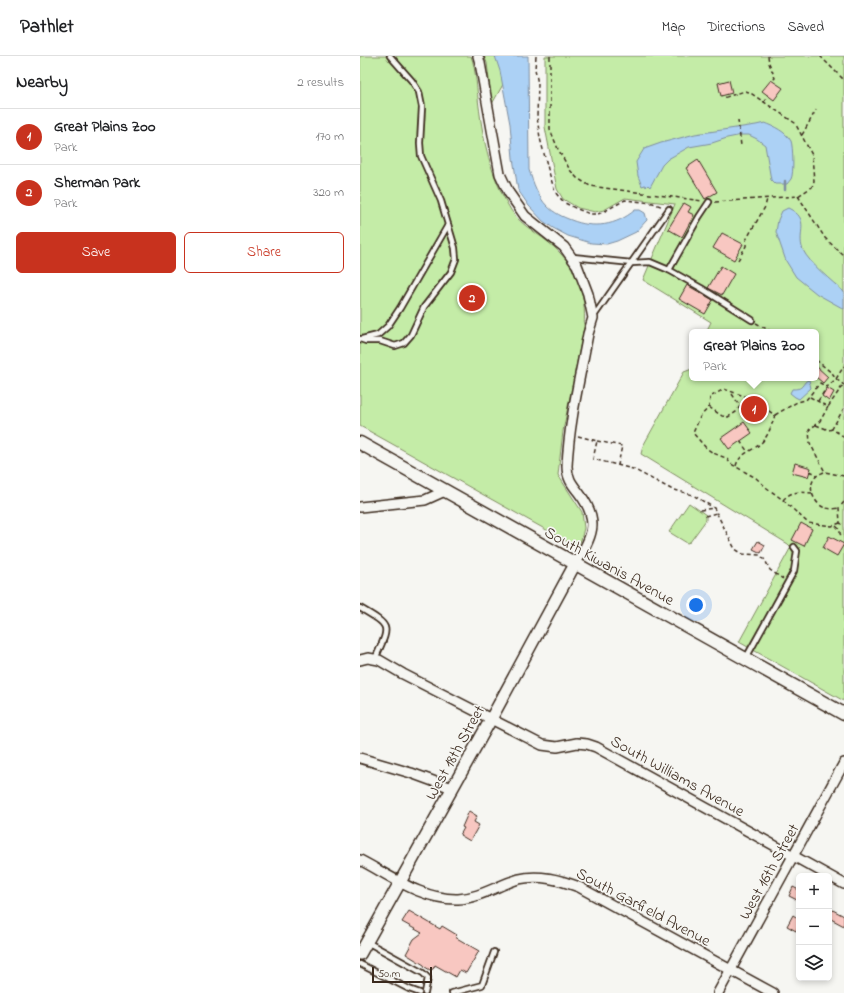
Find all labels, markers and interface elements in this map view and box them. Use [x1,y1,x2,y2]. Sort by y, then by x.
text: Pathlet [20,14,74,41]
text: Map [662,17,685,38]
text: Directions [707,17,765,38]
text: Saved [787,17,824,38]
text: Nearby [16,70,68,95]
text: 2 results [297,73,344,92]
text: Great Plains Zoo [54,116,156,138]
text: 1 [27,127,31,146]
text: 170 m [316,127,344,146]
text: Park [54,138,78,157]
text: Sherman Park [54,172,140,194]
text: 2 [26,183,32,202]
text: 320 m [313,183,344,202]
text: Park [54,194,78,213]
button: Save [16,232,176,273]
button: Share [184,232,344,273]
pin: 2 [459,283,485,313]
popup [689,329,819,381]
text: Great Plains Zoo [703,335,805,357]
text: Park [703,357,727,376]
pin: 1 [741,394,767,424]
street label: South Kiwanis Avenue [540,521,679,613]
your location [686,595,706,615]
street label: West 18th Street [420,700,492,805]
street label: South Williams Avenue [606,730,749,824]
street label: West 16th Street [733,819,806,924]
street label: South Garfield Avenue [572,862,715,954]
map controls [796,873,832,981]
button: + [796,873,832,909]
button: − [796,909,832,945]
button: layers [796,945,832,981]
scale bar [372,965,432,984]
text: 50 m [378,966,400,982]

